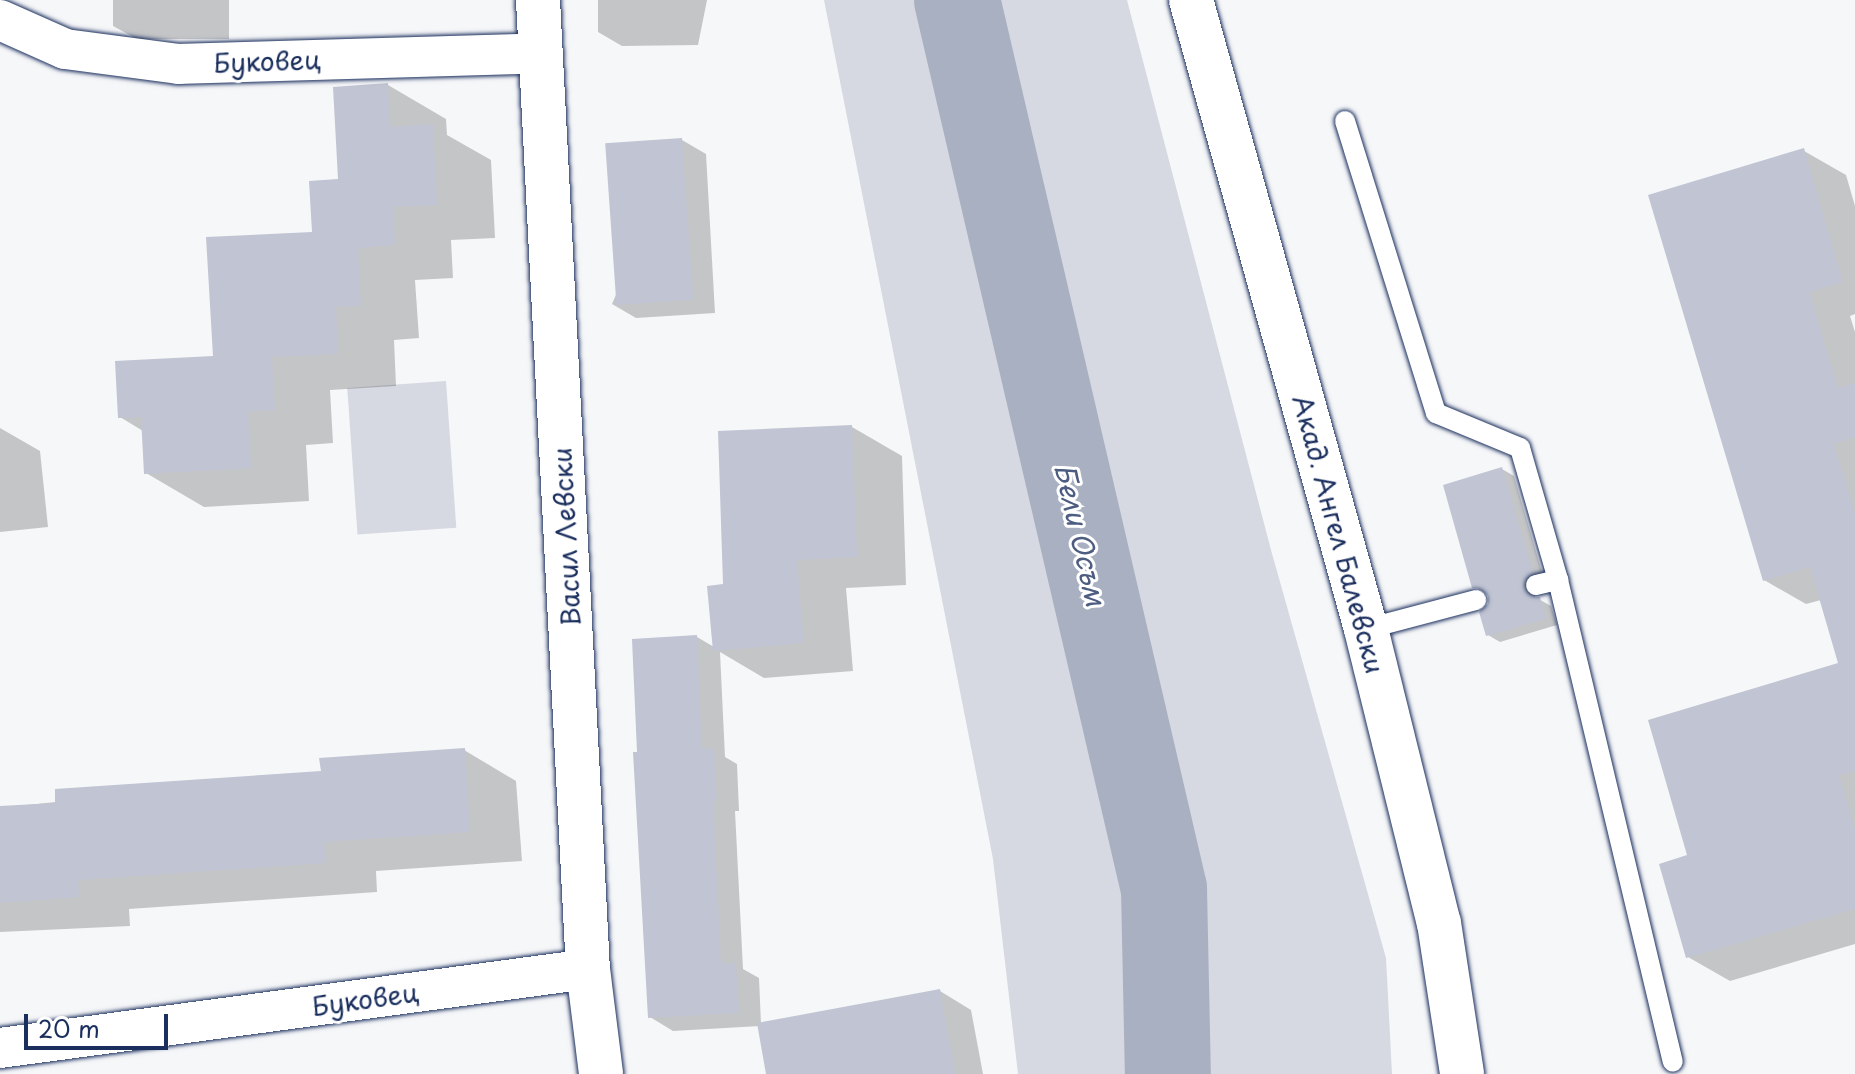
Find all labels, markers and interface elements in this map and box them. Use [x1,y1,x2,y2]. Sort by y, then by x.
street label: Буковец [213,44,321,78]
street label: Акад. Ангел Балевски [1287,391,1391,677]
street label: Васил Левски [546,447,586,627]
water label: Бели Осъм [1048,459,1114,611]
street label: Буковец [309,976,421,1022]
scale bar [28,998,172,1048]
text: 20 m [38,1010,100,1046]

